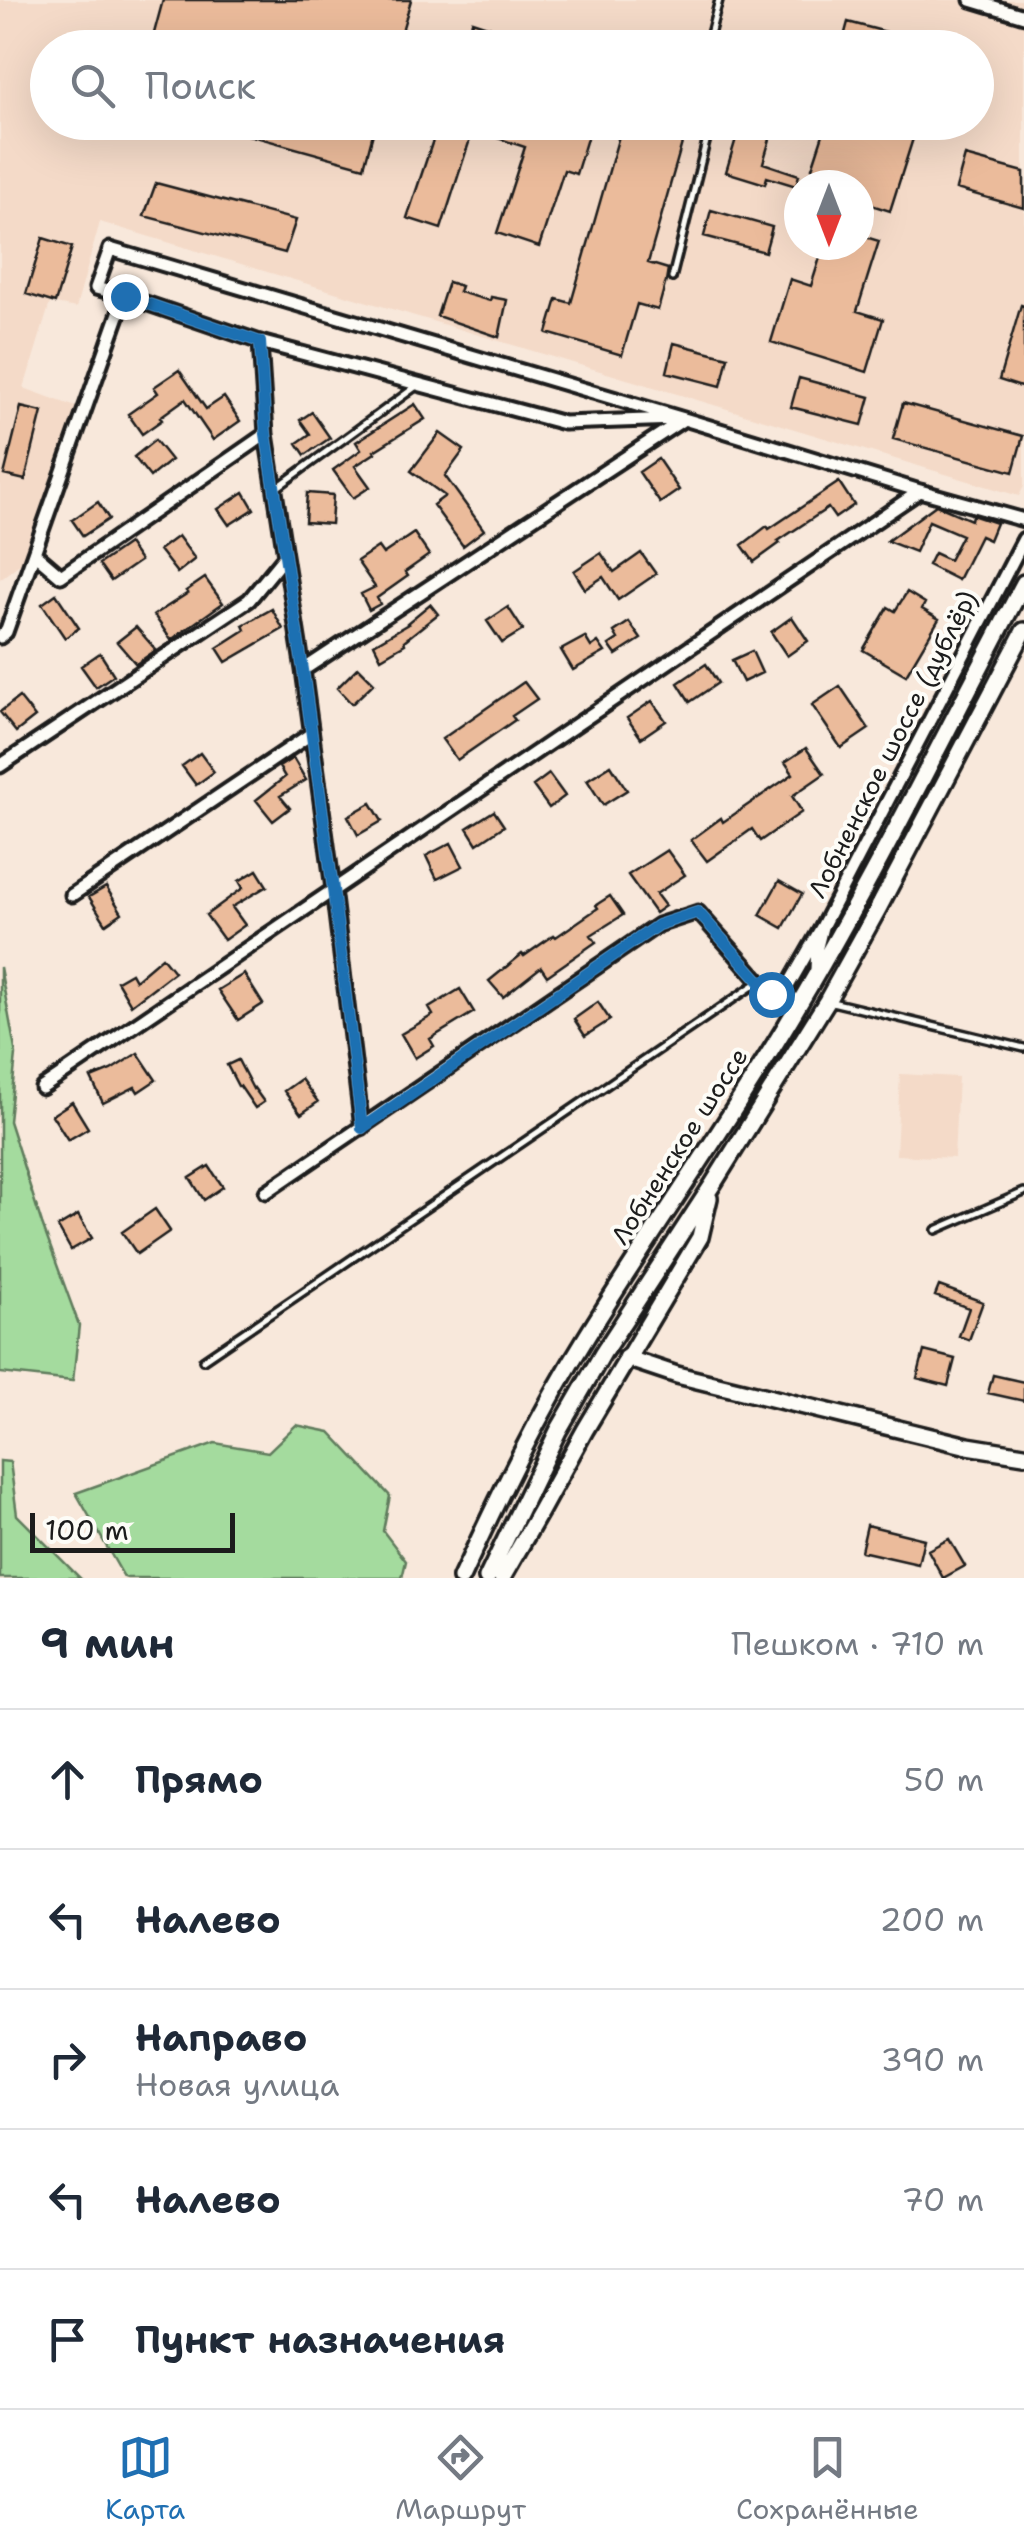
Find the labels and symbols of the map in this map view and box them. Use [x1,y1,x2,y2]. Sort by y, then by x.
north arrow [784,170,874,260]
route end [103,274,149,320]
street label: Лобненское шоссе (дублёр) [800,585,984,903]
route start [749,972,795,1018]
street label: Лобненское шоссе [603,1041,755,1251]
scale bar [30,1508,235,1552]

